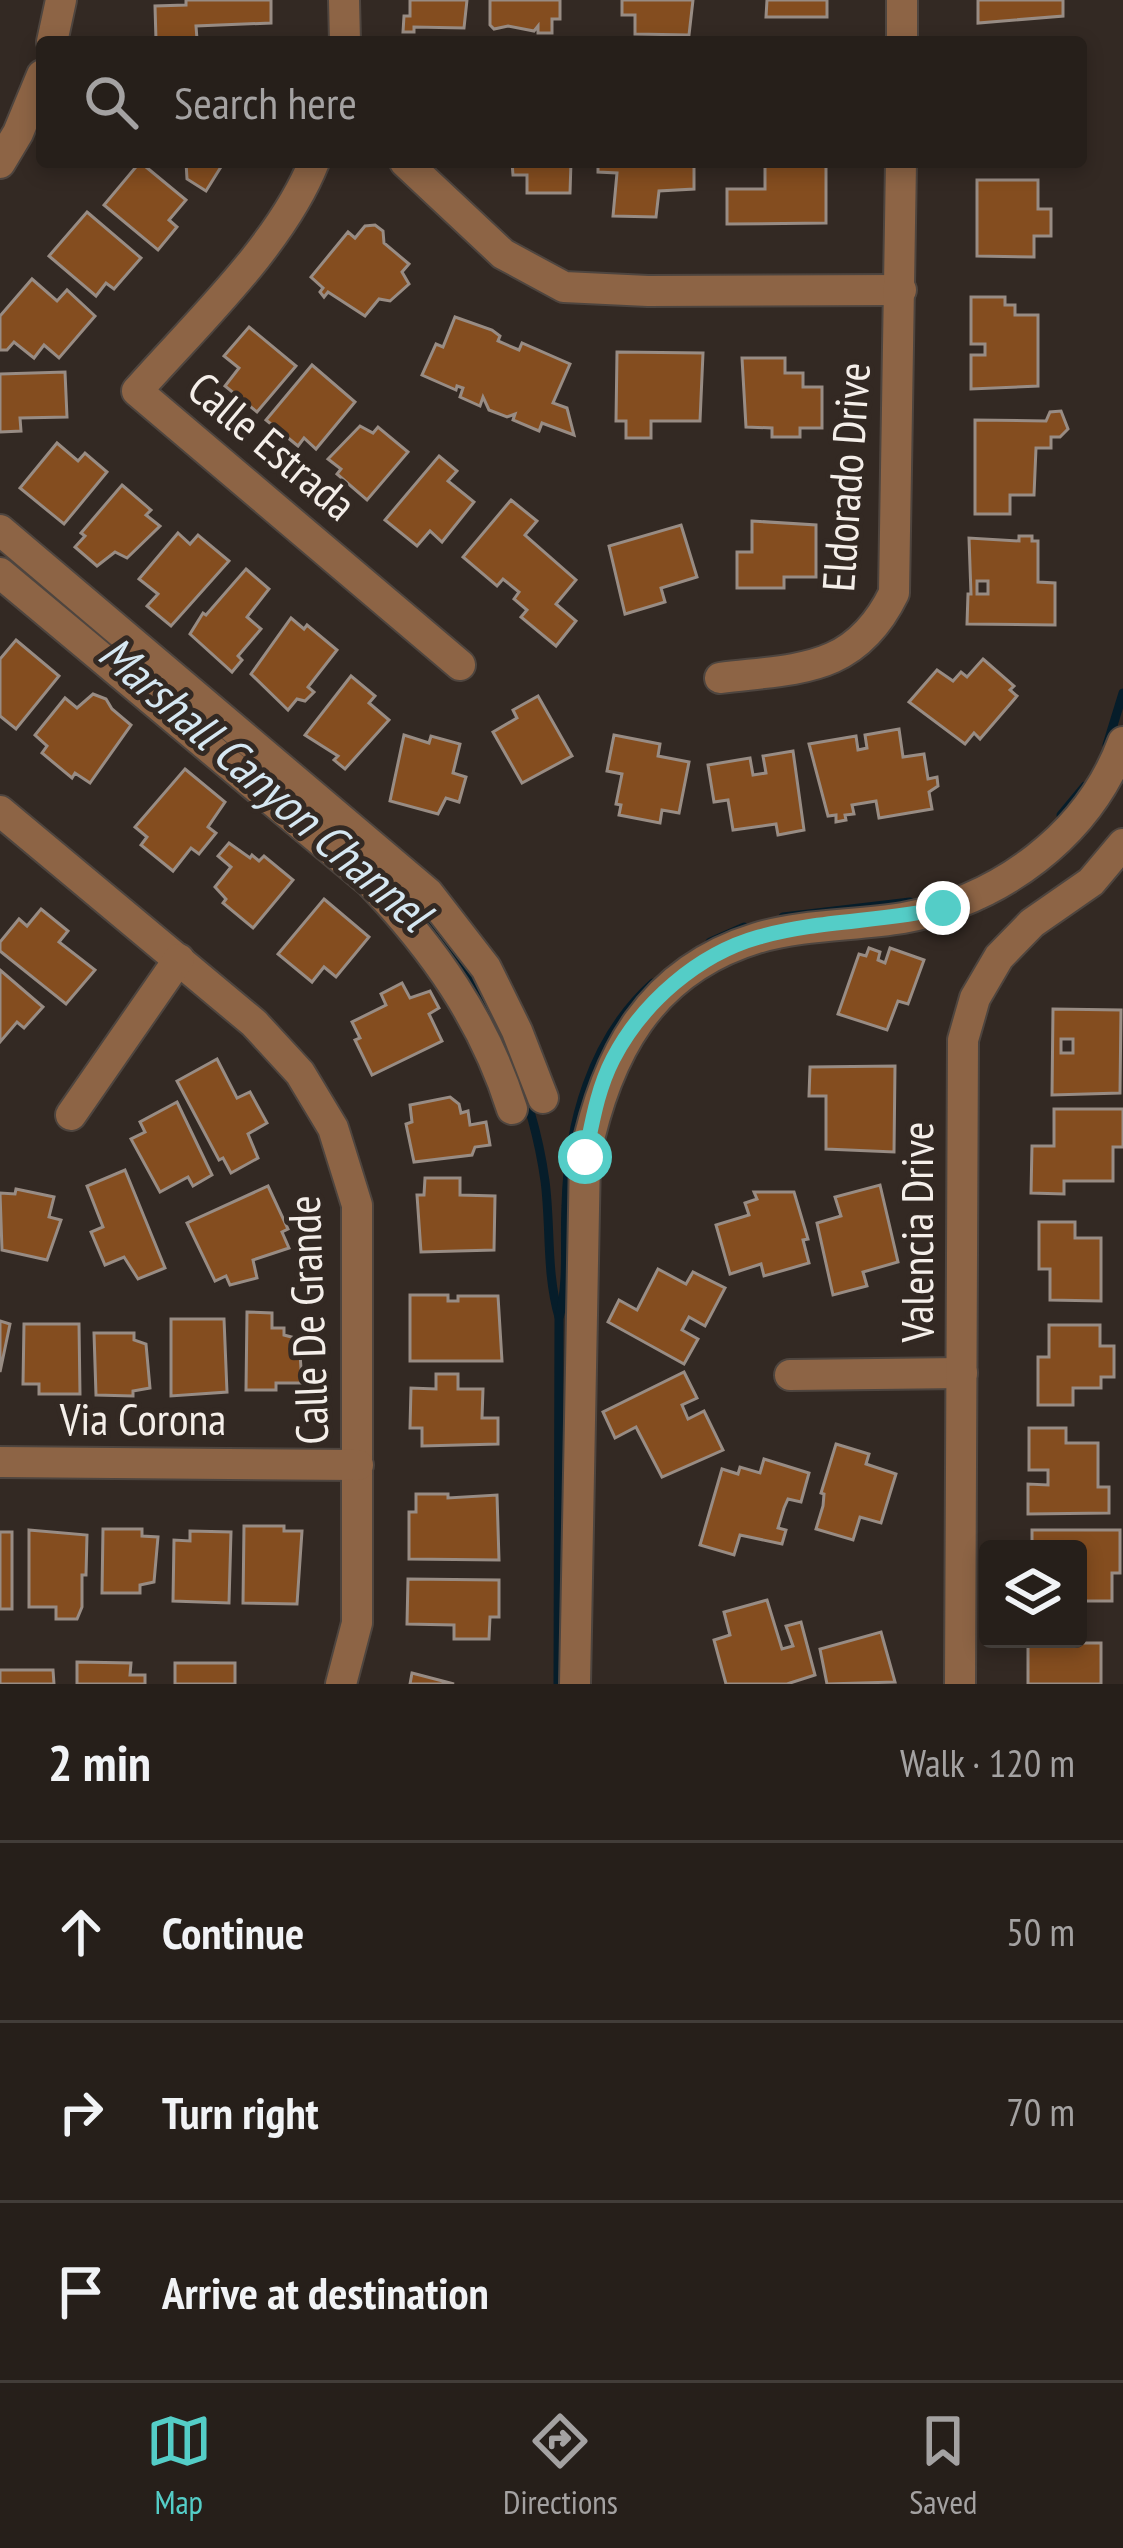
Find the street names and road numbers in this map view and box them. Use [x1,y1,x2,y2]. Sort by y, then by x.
street label: Calle Estrada [177,358,369,532]
street label: Eldorado Drive [808,361,882,593]
street label: Valencia Drive [887,1122,945,1343]
street label: Calle De Grande [274,1195,340,1446]
street label: Via Corona [59,1389,226,1447]

